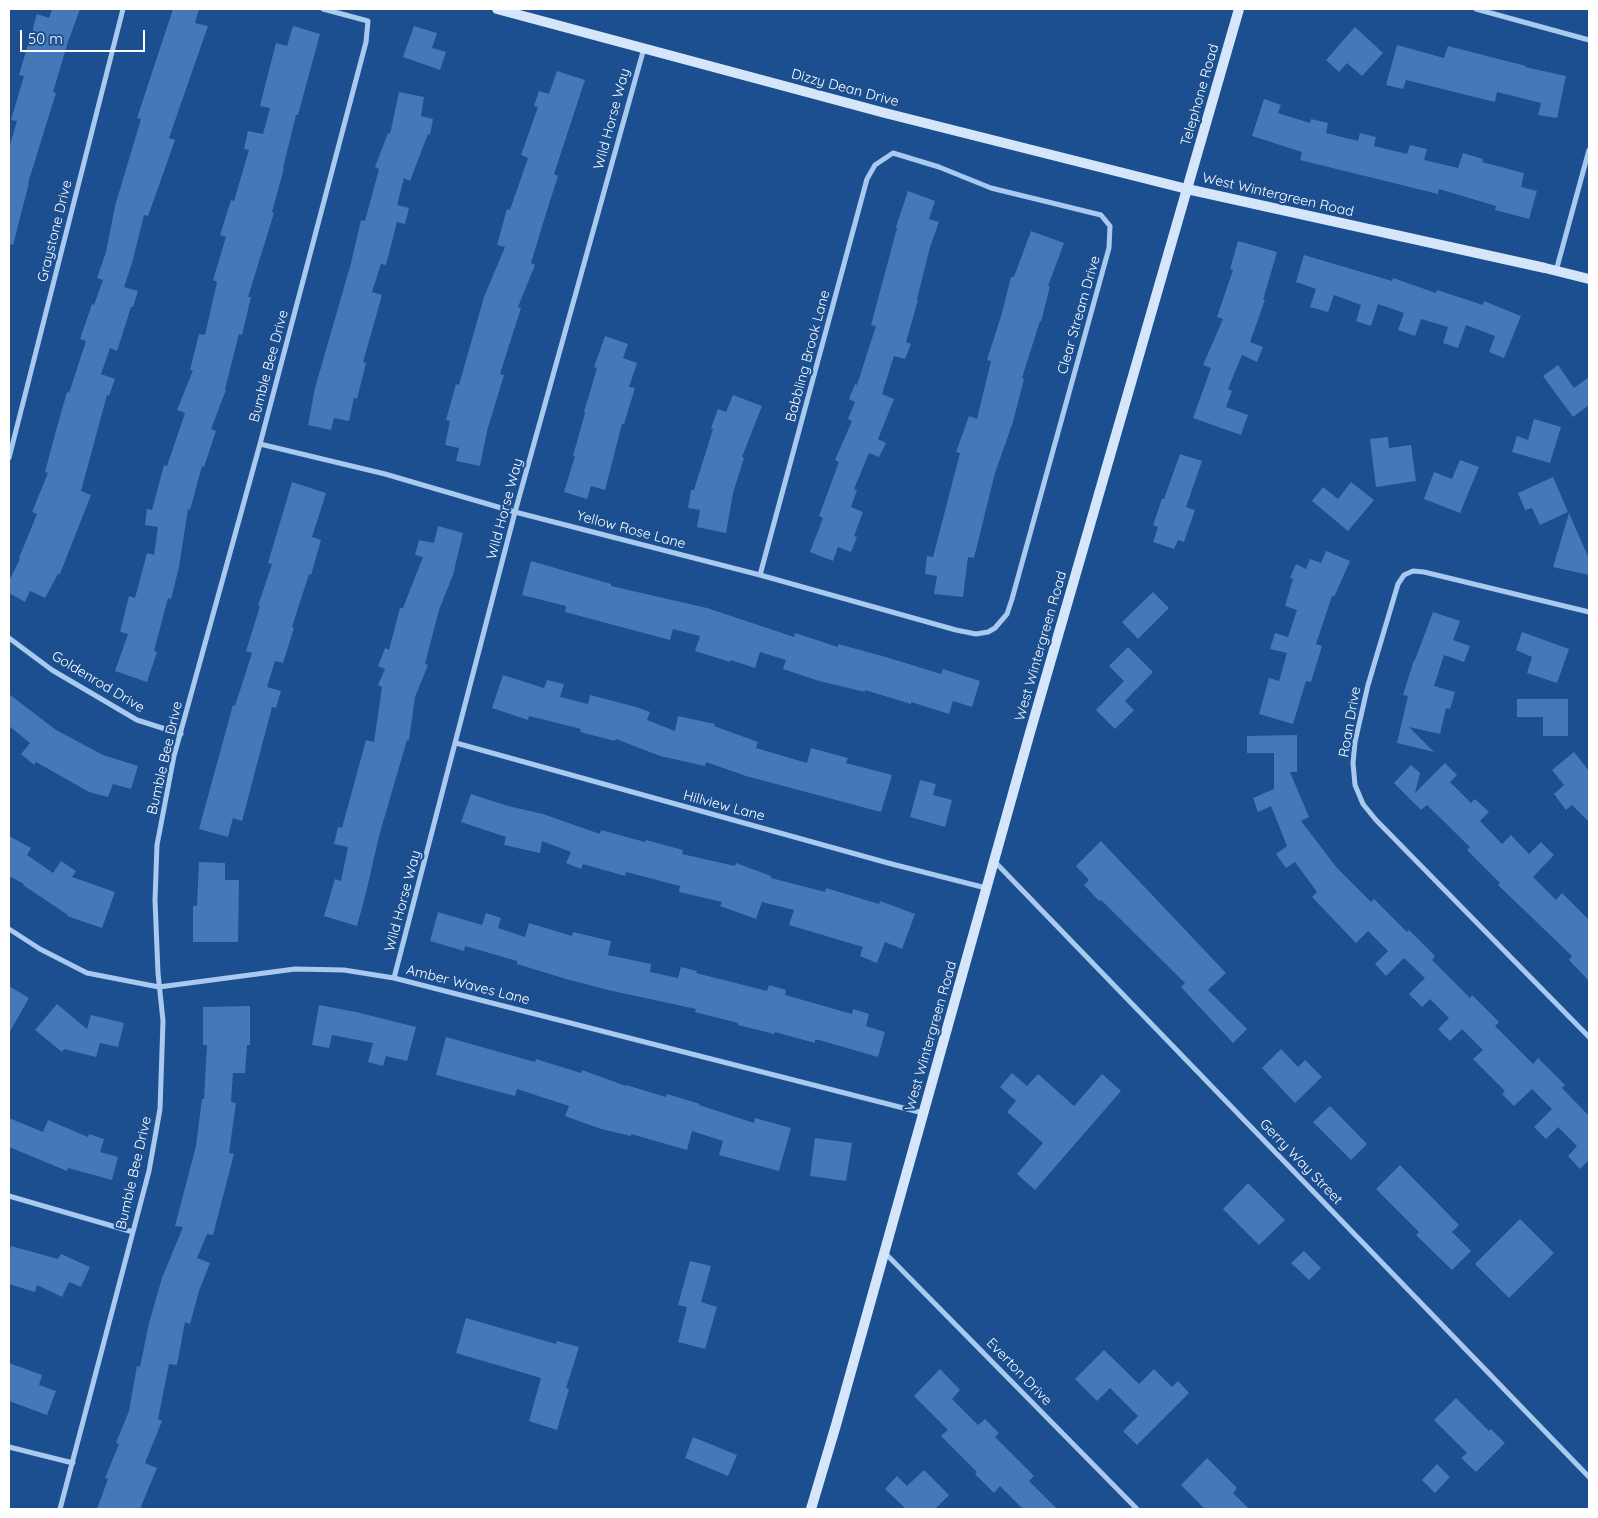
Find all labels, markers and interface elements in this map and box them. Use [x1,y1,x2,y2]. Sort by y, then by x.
scale bar [22,20,148,52]
text: 50 m [28,29,63,48]
street label: Telephone Road [1177,42,1223,148]
street label: Dizzy Dean Drive [789,66,901,110]
street label: Wild Horse Way [590,67,634,171]
street label: West Wintergreen Road [1201,169,1355,221]
street label: Graystone Drive [34,178,76,284]
street label: Clear Stream Drive [1054,254,1104,376]
street label: Babbling Brook Lane [782,288,834,424]
street label: Bumble Bee Drive [246,308,292,424]
street label: Wild Horse Way [483,457,527,561]
street label: Yellow Rose Lane [575,507,687,553]
street label: West Wintergreen Road [1012,569,1070,723]
street label: Goldenrod Drive [49,648,147,716]
street label: Roan Drive [1335,685,1365,759]
street label: Bumble Bee Drive [144,700,186,816]
street label: Hillview Lane [681,787,767,825]
street label: Wild Horse Way [381,849,425,953]
street label: West Wintergreen Road [902,959,960,1113]
street label: Amber Waves Lane [404,962,532,1008]
street label: Bumble Bee Drive [113,1115,155,1231]
street label: Gerry Way Street [1256,1116,1346,1208]
street label: Everton Drive [983,1335,1055,1409]

